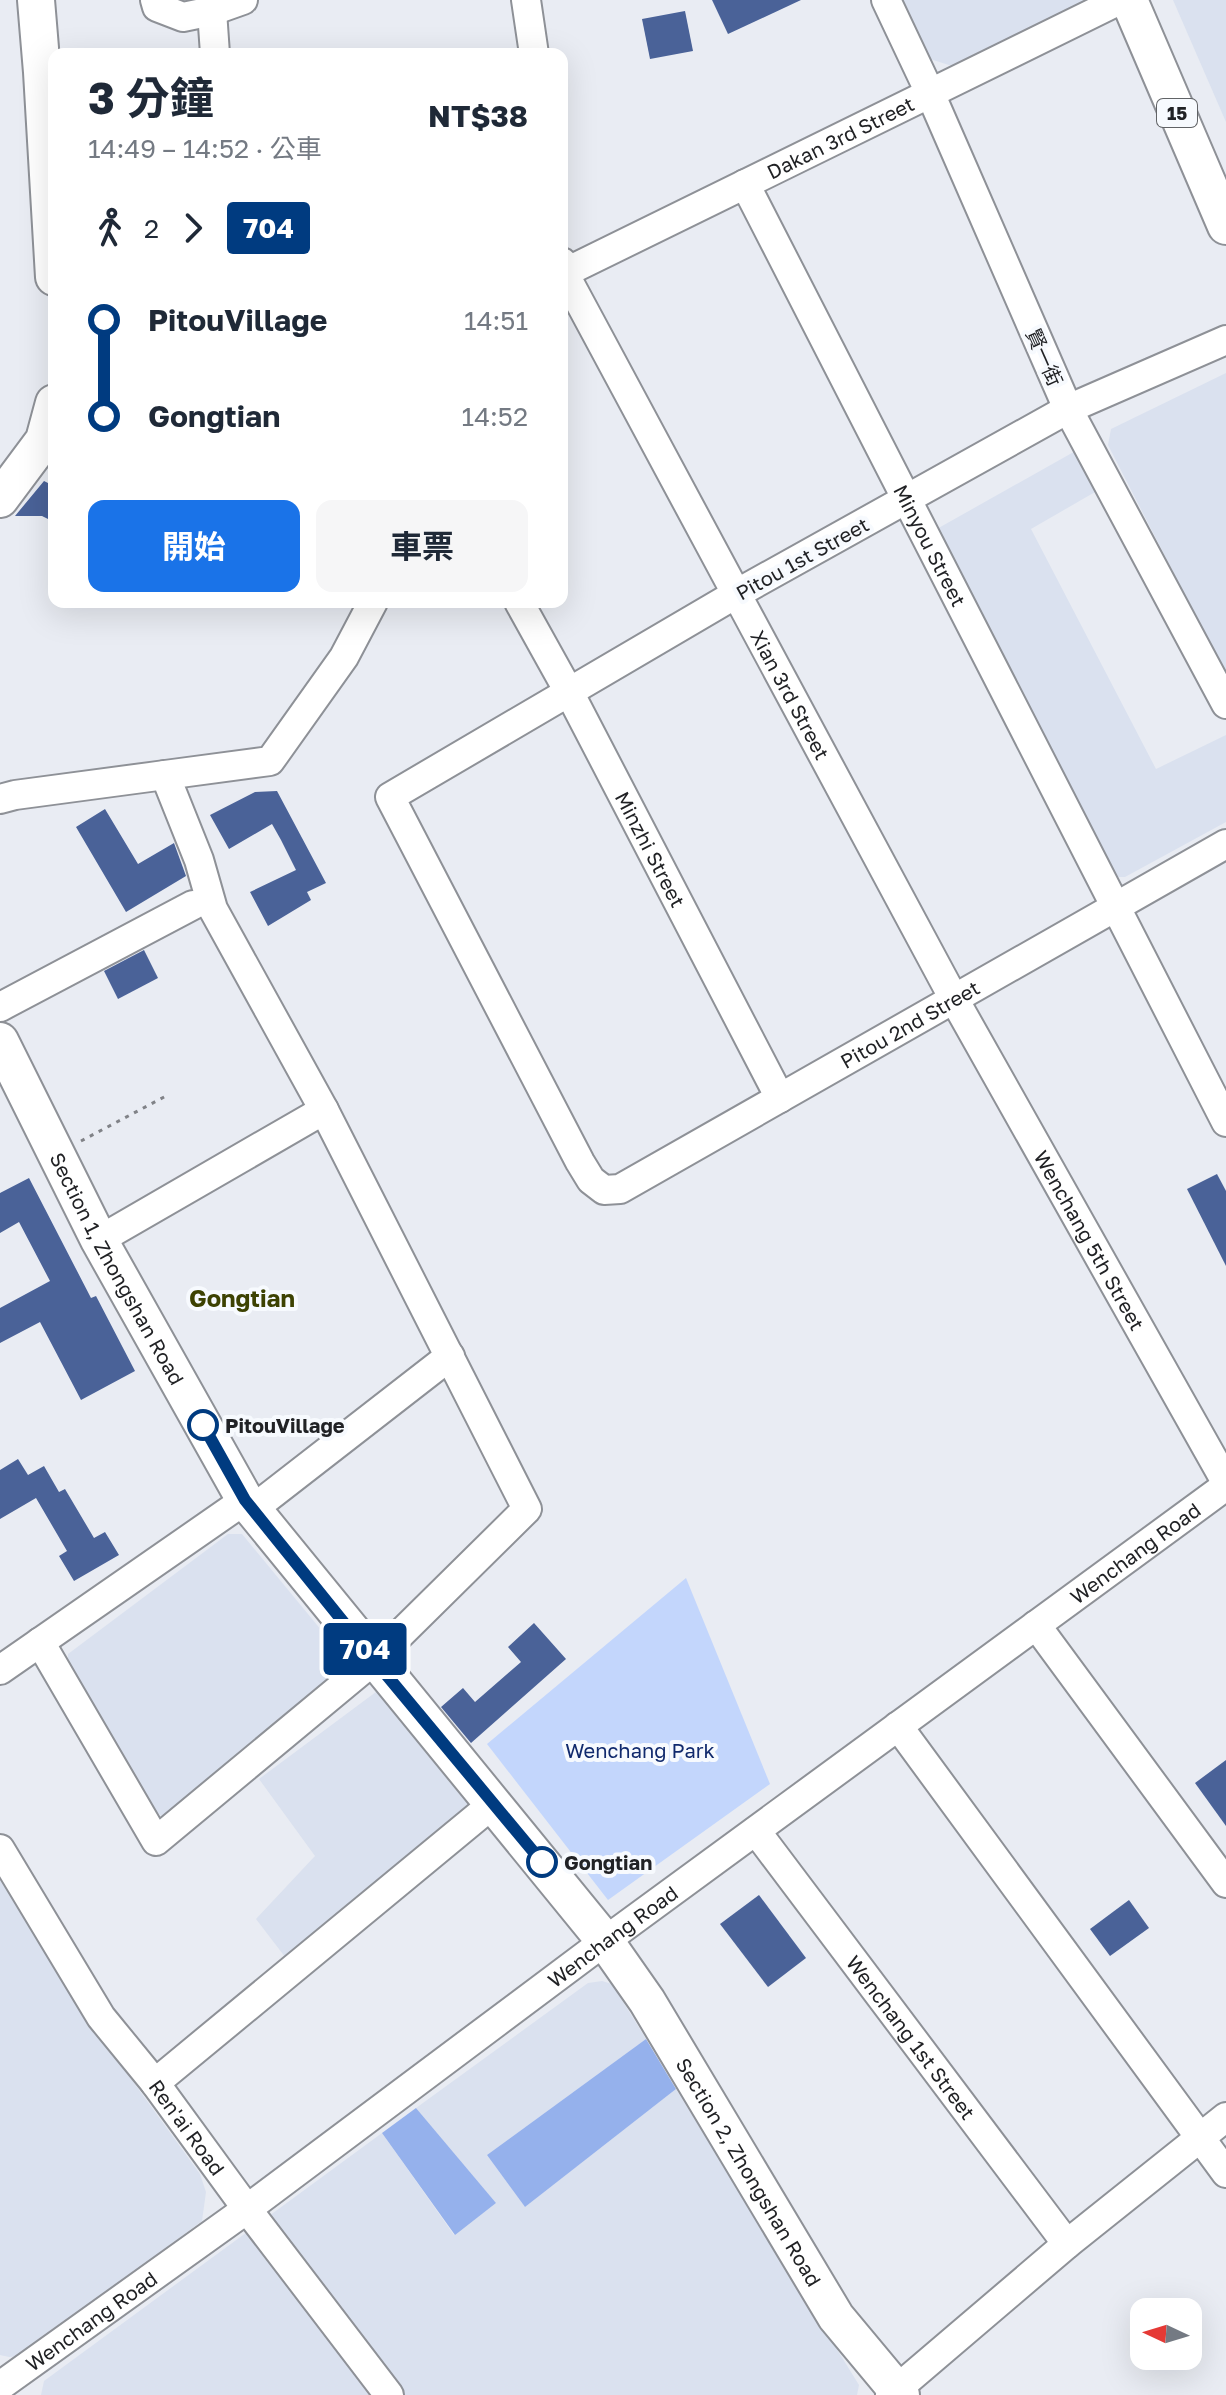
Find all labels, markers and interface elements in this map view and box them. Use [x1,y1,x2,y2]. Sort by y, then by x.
text: 3 分鐘 [88,71,214,124]
street label: Dakan 3rd Street [763,91,918,184]
text: NT$38 [428,98,528,134]
road number: 15 [1157,99,1197,127]
text: 14:49 – 14:52 · 公車 [88,133,322,164]
icon: walk [88,206,132,250]
icon: forward [171,206,215,250]
text: 704 [243,211,294,244]
text: 2 [144,213,159,244]
text: PitouVillage [148,302,327,338]
text: 14:51 [464,305,528,336]
street label: 賢一街 [1022,325,1068,389]
text: Gongtian [148,398,280,434]
text: 14:52 [462,401,528,432]
street label: Minyou Street [889,480,971,610]
button: 開始 [88,500,300,592]
button: 車票 [316,500,528,592]
street label: Pitou 1st Street [731,512,873,604]
street label: Xian 3rd Street [746,626,835,764]
street label: Minzhi Street [611,787,691,911]
street label: Pitou 2nd Street [836,975,983,1073]
street label: Wenchang 5th Street [1030,1146,1150,1334]
street label: Section 1, Zhongshan Road [45,1148,190,1389]
district label: Gongtian [189,1283,295,1312]
marker: PitouVillage [188,1410,218,1440]
place label: PitouVillage [225,1413,345,1437]
street label: Wenchang Road [1065,1497,1205,1608]
line badge: 704 [319,1623,411,1675]
text: 704 [340,1632,390,1665]
park label: Wenchang Park [565,1738,715,1762]
marker: Gongtian [527,1847,557,1877]
place label: Gongtian [564,1850,652,1874]
street label: Wenchang Road [543,1880,682,1992]
street label: Wenchang 1st Street [842,1950,981,2124]
street label: Section 2, Zhongshan Road [672,2053,827,2290]
street label: Ren'ai Road [144,2075,230,2180]
street label: Wenchang Road [21,2266,161,2376]
north arrow [1130,2298,1202,2370]
map controls [1130,2298,1202,2370]

